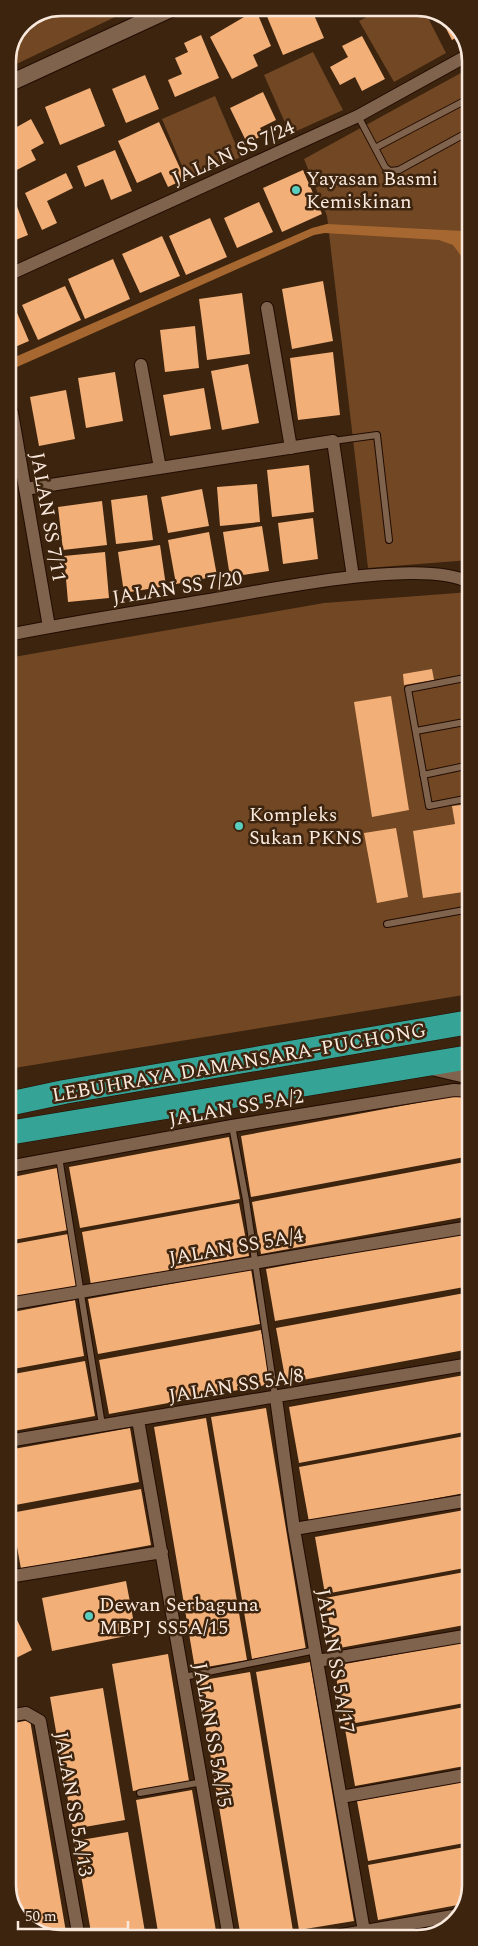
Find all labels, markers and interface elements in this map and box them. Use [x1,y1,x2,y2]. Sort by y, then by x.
street label: JALAN SS 7/24 [167,112,300,193]
place label: Yayasan Basmi Kemiskinan [306,164,438,217]
marker: Yayasan Basmi Kemiskinan [290,184,302,196]
street label: JALAN SS 7/11 [22,450,74,585]
street label: JALAN SS 7/20 [110,563,244,613]
place label: Kompleks Sukan PKNS [249,800,362,853]
marker: Kompleks Sukan PKNS [233,820,245,832]
street label: LEBUHRAYA DAMANSARA–PUCHONG [50,1015,429,1111]
street label: JALAN SS 5A/2 [166,1081,306,1135]
street label: JALAN SS 5A/4 [166,1220,306,1274]
street label: JALAN SS 5A/8 [166,1360,306,1411]
street label: JALAN SS 5A/17 [308,1586,363,1736]
place label: Dewan Serbaguna MBPJ SS5A/15 [99,1590,259,1643]
marker: Dewan Serbaguna MBPJ SS5A/15 [83,1610,95,1622]
street label: JALAN SS 5A/15 [185,1660,240,1810]
street label: JALAN SS 5A/13 [46,1729,101,1879]
scale bar [18,1898,128,1930]
text: 50 m [25,1905,57,1928]

